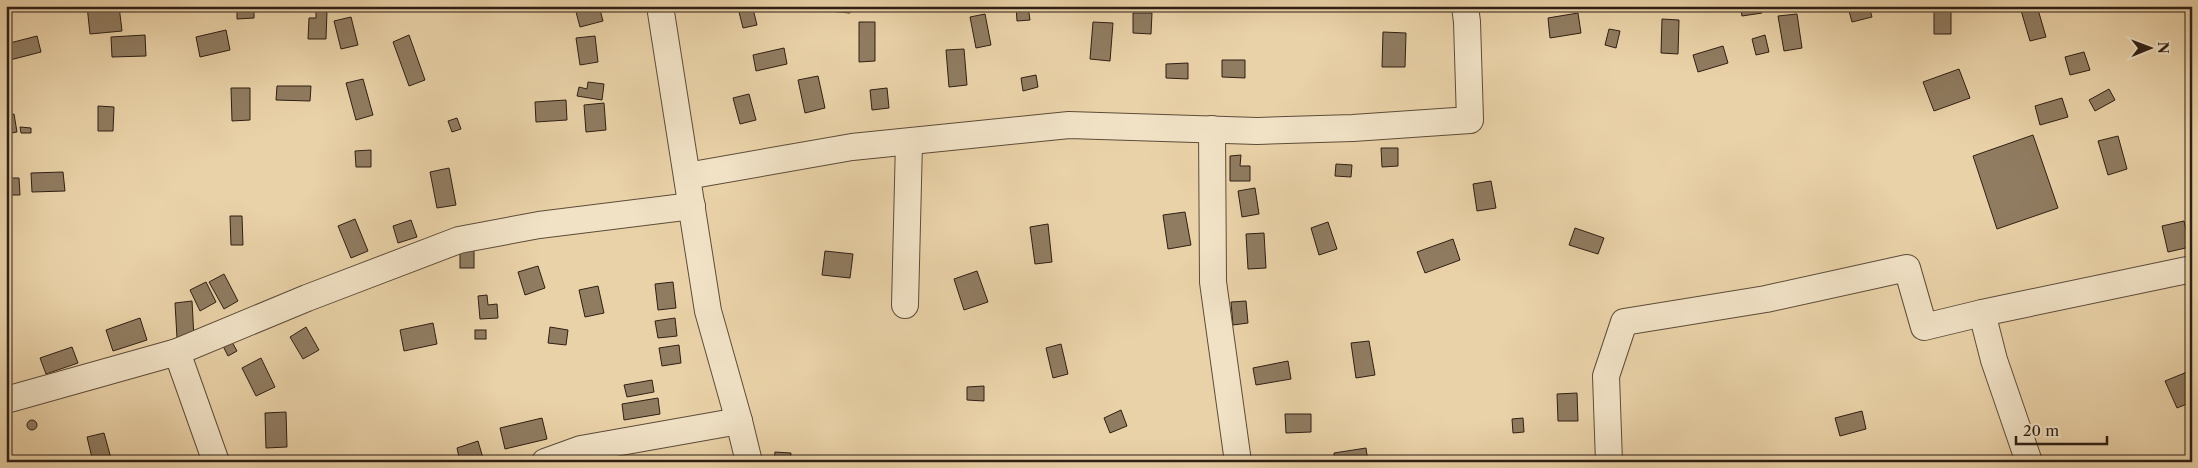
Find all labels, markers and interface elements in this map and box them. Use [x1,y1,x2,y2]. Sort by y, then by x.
north arrow [2126,22,2176,72]
text: N [2154,42,2172,54]
scale bar [2016,413,2107,445]
text: 20 m [2023,421,2059,440]

